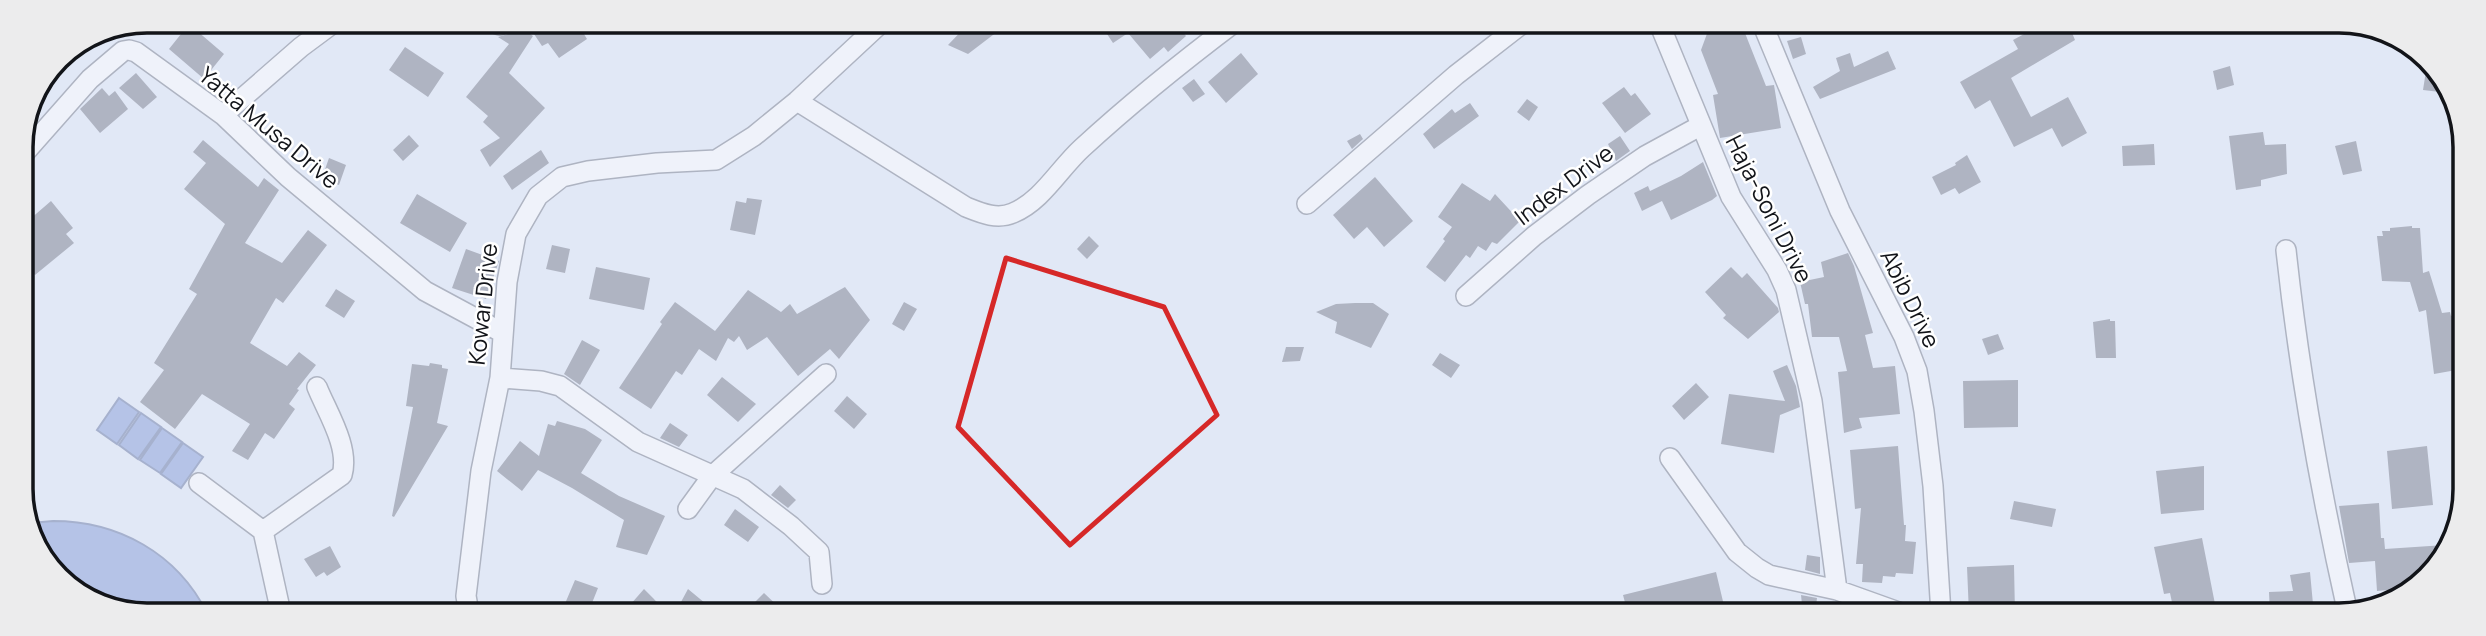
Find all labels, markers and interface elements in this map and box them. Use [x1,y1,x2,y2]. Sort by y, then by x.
street label: Yatta Musa Drive [193,59,347,196]
street label: Haja-Soni Drive [1719,129,1821,288]
street label: Index Drive [1507,136,1619,232]
street label: Kowar Drive [460,241,504,366]
street label: Abib Drive [1873,244,1948,353]

